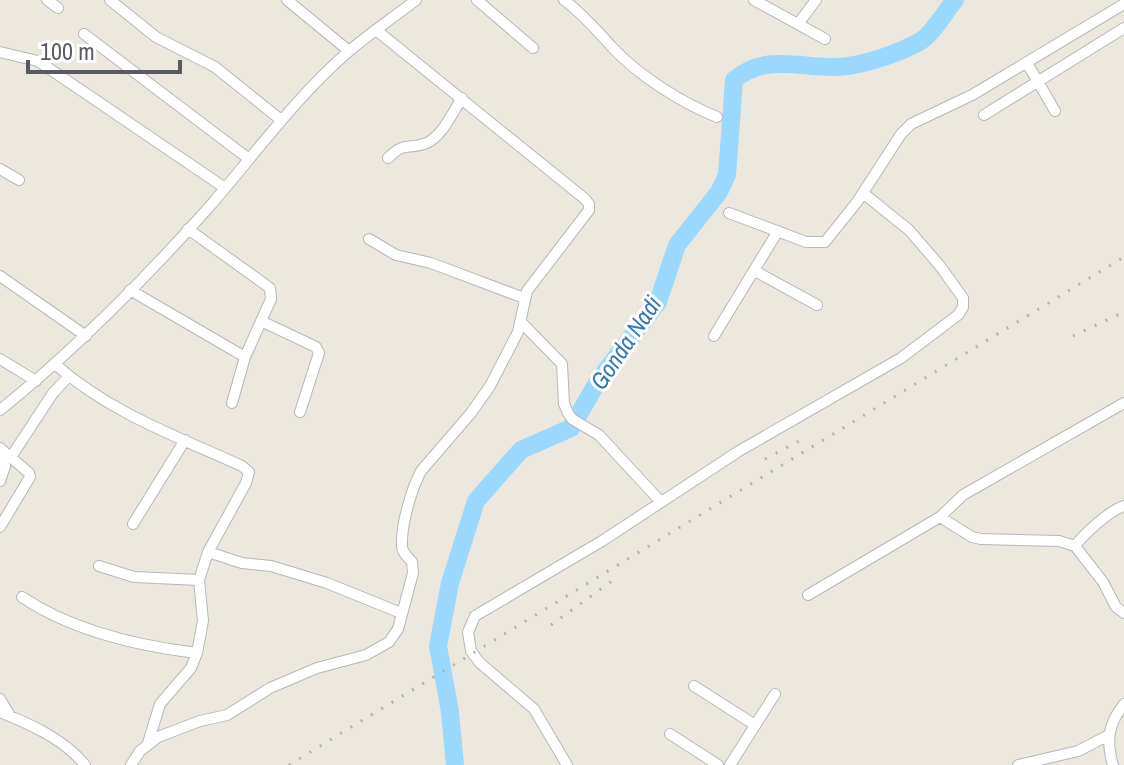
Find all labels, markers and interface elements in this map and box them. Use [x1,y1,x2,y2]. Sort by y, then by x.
scale bar [28,24,180,74]
text: 100 m [40,35,95,67]
water label: Gonda Nadi [582,289,668,395]

